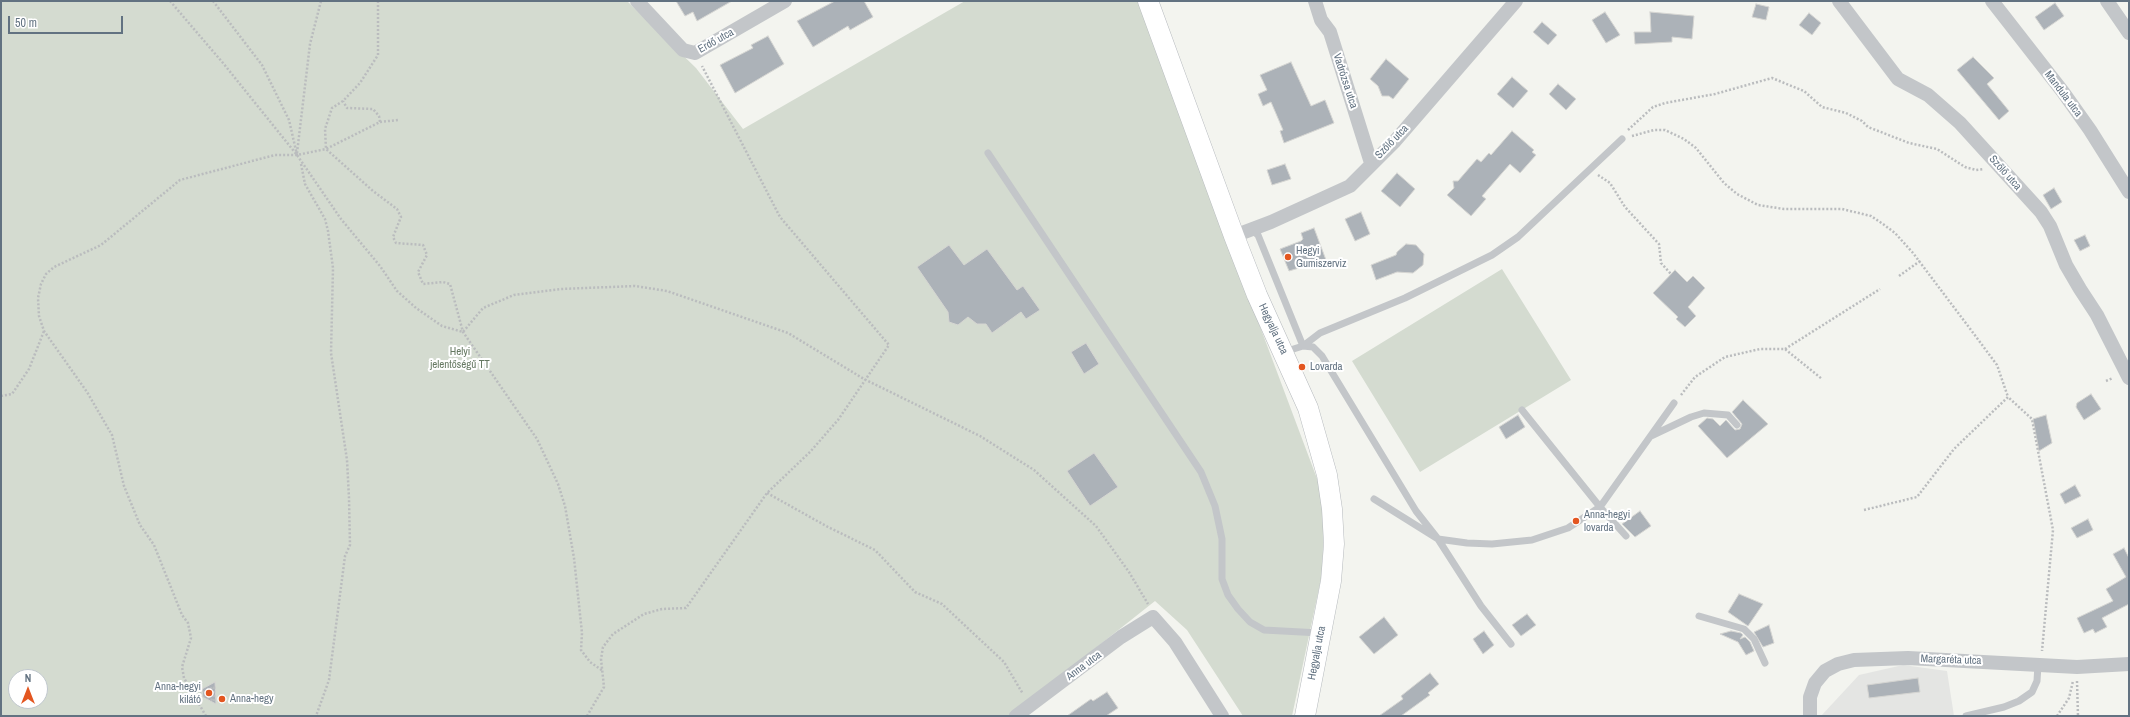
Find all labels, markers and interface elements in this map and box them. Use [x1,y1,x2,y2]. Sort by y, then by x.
scale bar [10,8,125,34]
text: 50 m [15,15,37,31]
street label: Erdő utca [696,26,736,56]
street label: Vadrózsa utca [1330,52,1360,110]
street label: Mandula utca [2041,68,2085,120]
street label: Szőlő utca [1373,122,1411,162]
street label: Szőlő utca [1986,153,2024,193]
place label: Hegyi Gumiszerviz [1296,244,1347,270]
marker: Hegyi Gumiszerviz [1283,252,1293,262]
street label: Hegyalja utca [1255,301,1291,357]
park label: Helyi jelentőségű TT [430,345,490,371]
place label: Lovarda [1310,360,1343,374]
marker: Lovarda [1297,362,1307,372]
place label: Anna-hegyi lovarda [1584,508,1630,534]
marker: Anna-hegyi lovarda [1571,516,1581,526]
street label: Hegyalja utca [1305,625,1329,681]
street label: Anna utca [1064,649,1104,683]
street label: Margaréta utca [1920,652,1982,668]
north arrow [8,669,48,709]
text: N [25,671,31,685]
place label: Anna-hegyi kilátó [155,680,201,706]
marker: Anna-hegyi kilátó [204,688,214,698]
place label: Anna-hegy [230,692,274,706]
marker: Anna-hegy [217,694,227,704]

